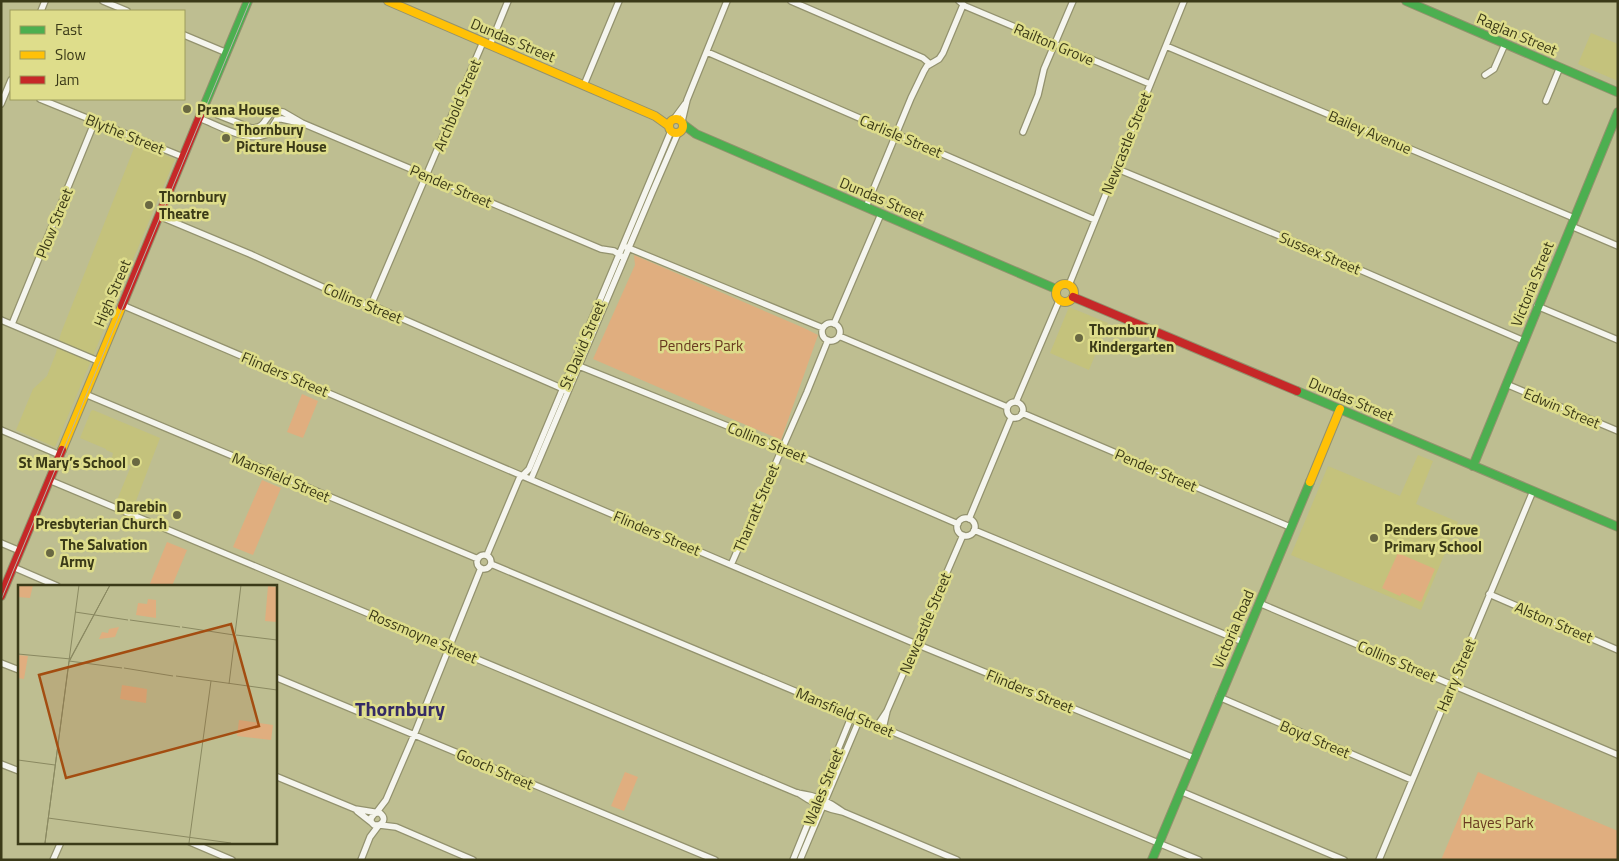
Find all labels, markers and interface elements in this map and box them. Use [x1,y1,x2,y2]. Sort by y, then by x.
street label: Raglan Street [1473,7,1562,62]
legend [10,10,185,100]
street label: Dundas Street [467,12,560,68]
street label: Railton Grove [1010,17,1098,71]
text: Fast [55,18,83,41]
text: Slow [55,43,86,66]
street label: Archbold Street [427,55,487,154]
text: Jam [55,68,79,91]
street label: Newcastle Street [1095,88,1157,197]
place label: Prana House [197,98,280,121]
marker: Prana House [181,103,193,115]
street label: Bailey Avenue [1325,104,1415,160]
street label: Blythe Street [82,108,168,160]
street label: Carlisle Street [856,108,946,164]
place label: Thornbury Picture House [236,118,327,158]
marker: Thornbury Picture House [220,132,232,144]
street label: Pender Street [406,158,496,214]
street label: Dundas Street [836,171,929,227]
street label: Plow Street [30,184,79,261]
place label: Thornbury Theatre [159,185,227,225]
marker: Thornbury Theatre [143,199,155,211]
street label: Sussex Street [1276,226,1365,281]
street label: Victoria Street [1505,237,1560,330]
street label: High Street [88,255,137,330]
street label: Collins Street [320,277,407,330]
street label: St David Street [553,297,611,393]
place label: Thornbury Kindergarten [1089,318,1174,358]
marker: Thornbury Kindergarten [1073,332,1085,344]
park label: Penders Park [659,334,743,357]
street label: Flinders Street [238,345,333,403]
street label: Dundas Street [1305,371,1398,427]
street label: Edwin Street [1520,382,1604,435]
street label: Collins Street [724,416,811,469]
street label: Pender Street [1111,442,1201,498]
street label: Mansfield Street [228,446,334,508]
place label: St Mary’s School [18,451,126,474]
marker: St Mary’s School [130,456,142,468]
street label: Tharratt Street [727,460,785,556]
place label: Darebin Presbyterian Church [35,495,167,535]
street label: Flinders Street [610,504,705,562]
marker: Darebin Presbyterian Church [171,509,183,521]
place label: Penders Grove Primary School [1384,518,1482,558]
marker: Penders Grove Primary School [1368,532,1380,544]
place label: The Salvation Army [60,533,148,573]
marker: The Salvation Army [44,547,56,559]
street label: Newcastle Street [893,568,957,677]
inset map [18,585,276,844]
street label: Victoria Road [1206,586,1260,672]
street label: Alston Street [1511,595,1597,649]
street label: Rossmoyne Street [365,603,482,670]
street label: Collins Street [1354,634,1440,688]
street label: Harry Street [1430,634,1482,715]
street label: Flinders Street [983,663,1078,719]
street label: Mansfield Street [792,681,898,743]
district label: Thornbury [355,693,445,724]
street label: Boyd Street [1276,714,1354,764]
street label: Gooch Street [453,742,538,796]
street label: Wales Street [797,745,849,829]
park label: Hayes Park [1462,811,1534,834]

